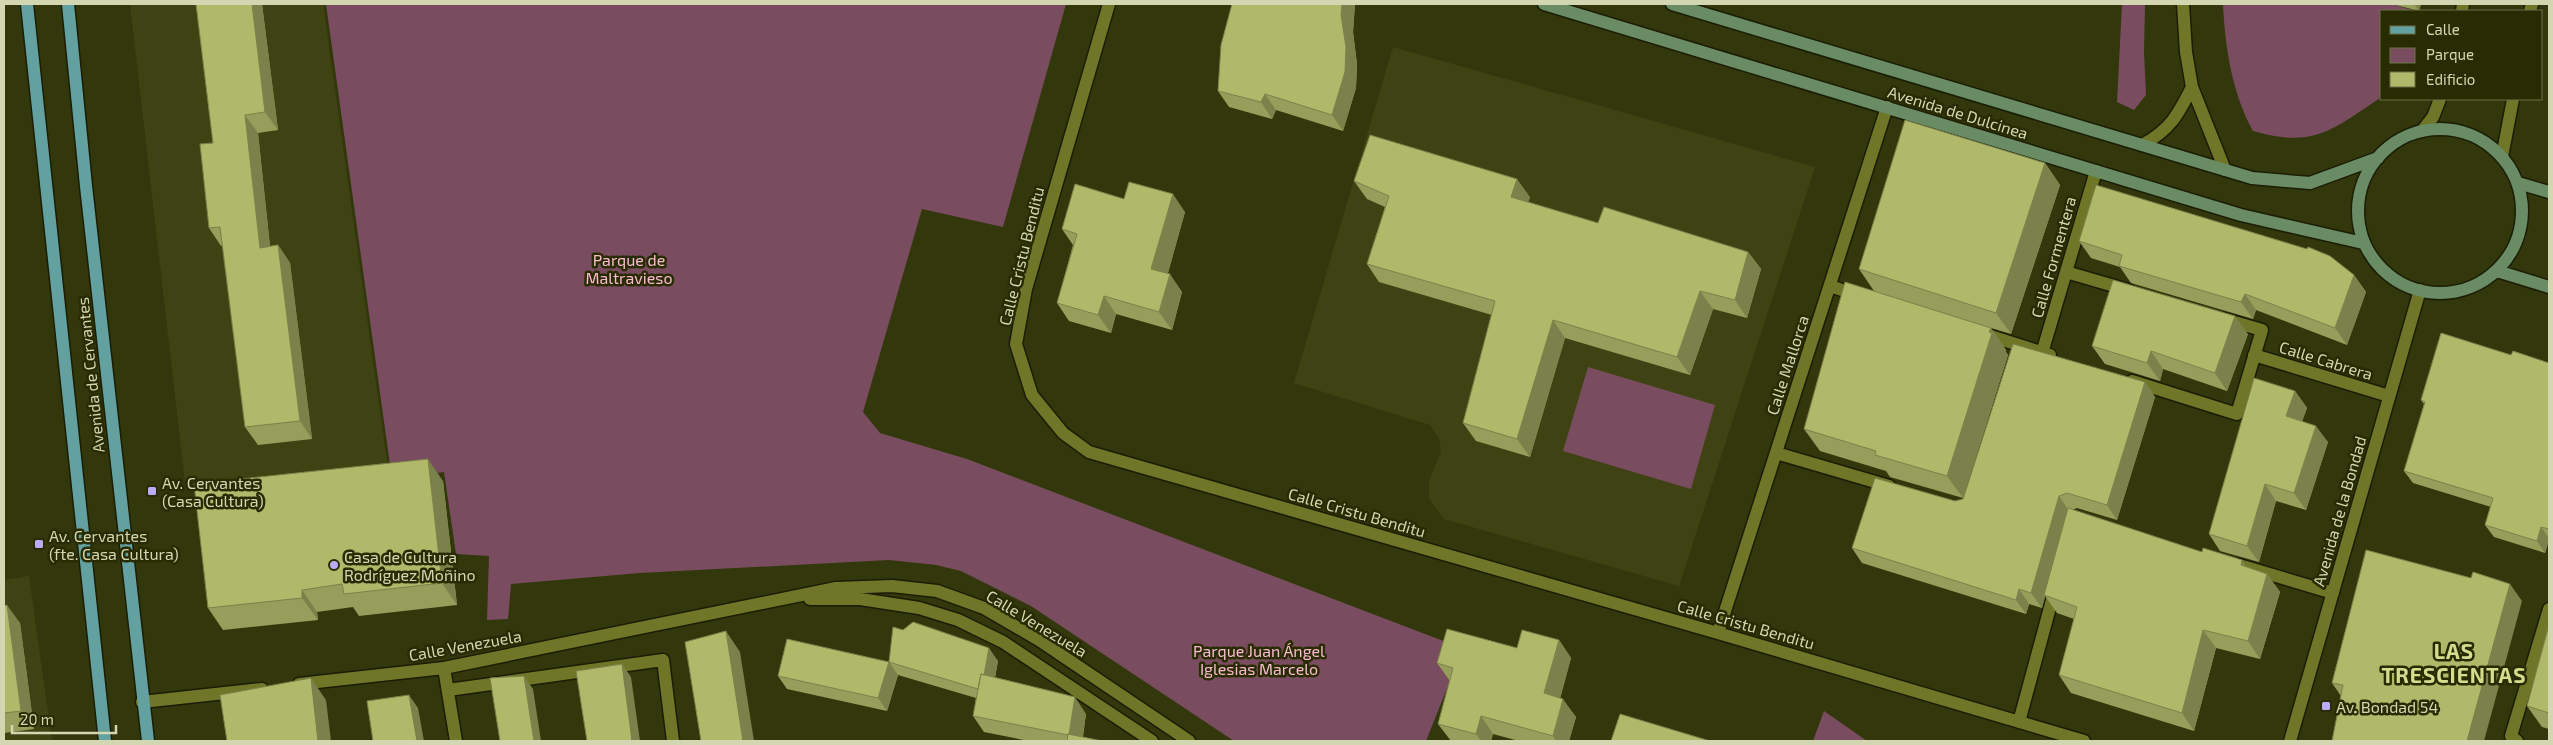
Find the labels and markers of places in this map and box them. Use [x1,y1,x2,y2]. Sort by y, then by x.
place label: Av. Cervantes (Casa Cultura) [162,473,264,510]
marker: Av. Cervantes (Casa Cultura) [146,485,158,497]
place label: Av. Cervantes (fte. Casa Cultura) [49,526,179,563]
marker: Av. Cervantes (fte. Casa Cultura) [33,538,45,550]
place label: Casa de Cultura Rodríguez Moñino [344,547,476,584]
marker: Casa de Cultura Rodríguez Moñino [328,559,340,571]
place label: Av. Bondad 54 [2336,697,2438,716]
marker: Av. Bondad 54 [2320,700,2332,712]

